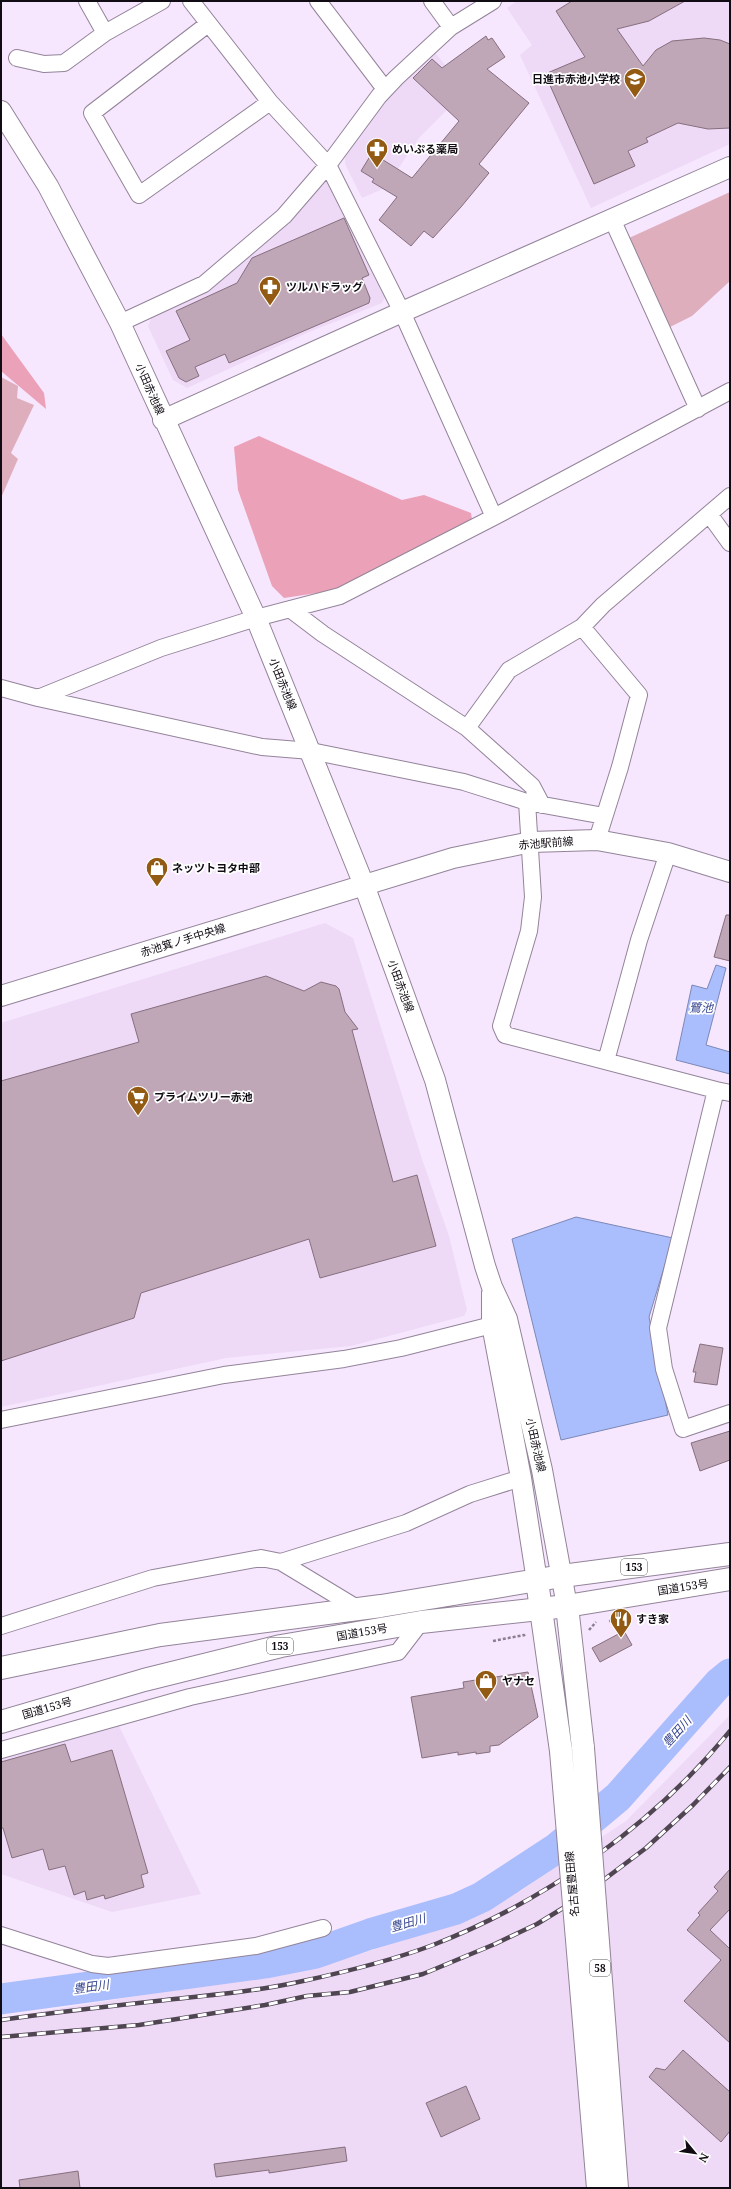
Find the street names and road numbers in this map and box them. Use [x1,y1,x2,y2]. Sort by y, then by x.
street label: 小田赤池線 [132,361,168,417]
street label: 小田赤池線 [266,656,301,712]
street label: 赤池駅前線 [518,833,574,852]
street label: 赤池箕ノ手中央線 [139,919,227,960]
street label: 小田赤池線 [385,957,418,1014]
street label: 小田赤池線 [523,1416,550,1473]
road number: 153 [621,1559,647,1575]
street label: 国道153号 [656,1575,710,1598]
street label: 国道153号 [335,1620,389,1643]
road number: 153 [267,1638,293,1654]
street label: 国道153号 [20,1693,74,1722]
street label: 名古屋豊田線 [561,1851,582,1918]
road number: 58 [590,1960,610,1976]

